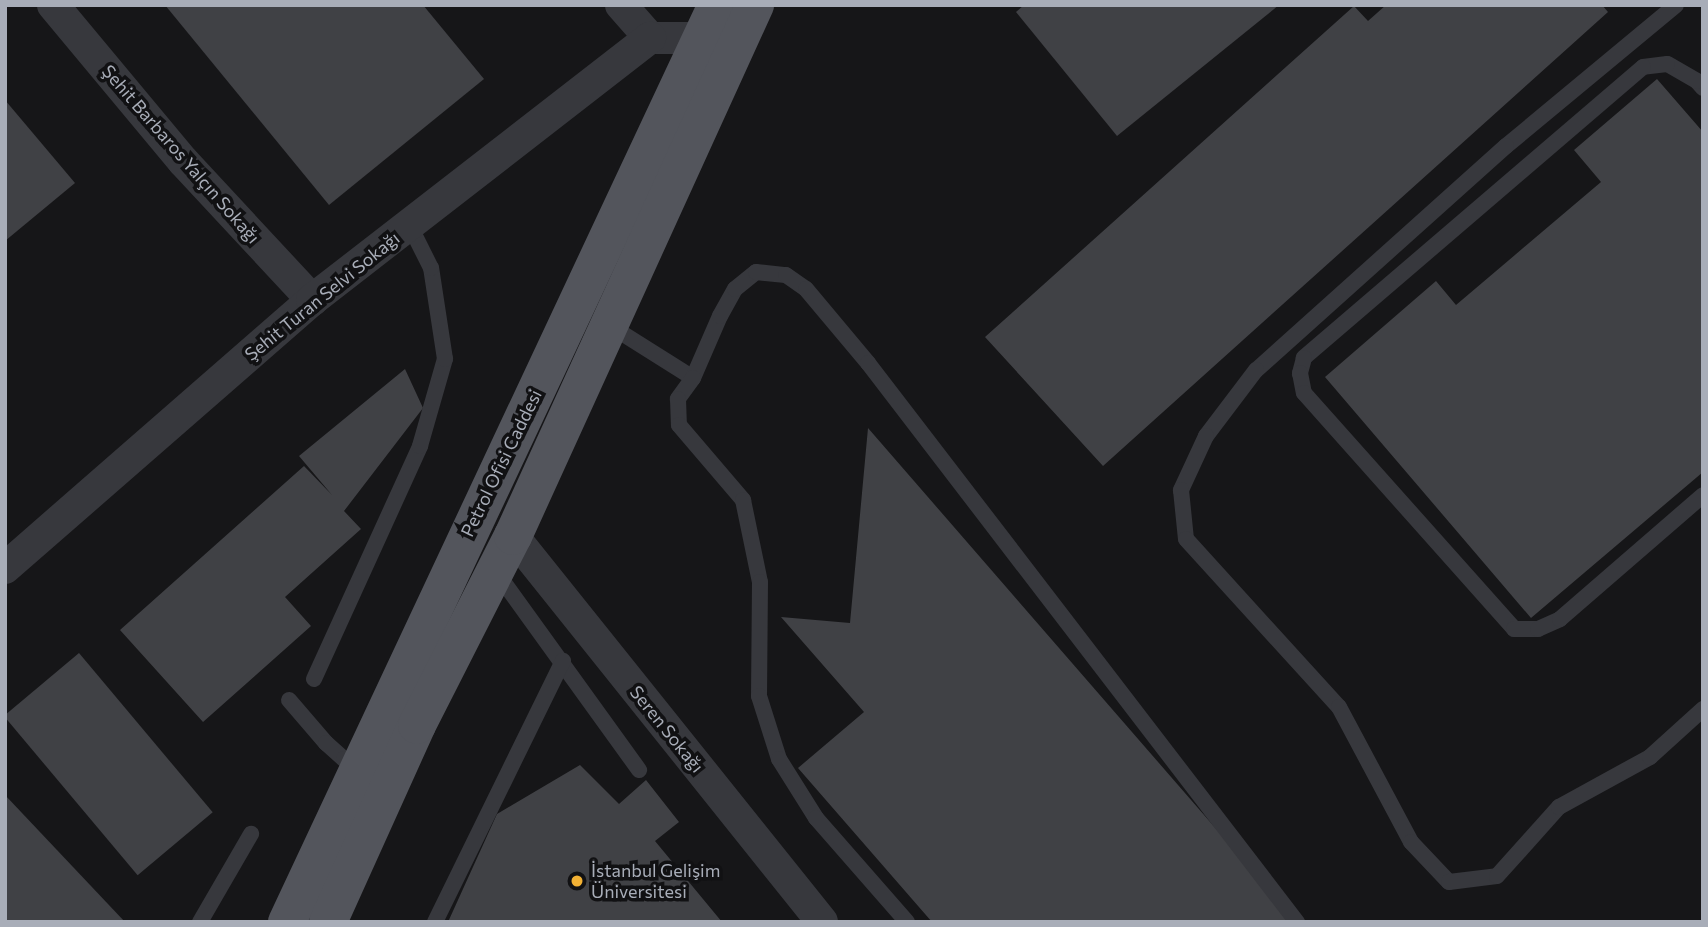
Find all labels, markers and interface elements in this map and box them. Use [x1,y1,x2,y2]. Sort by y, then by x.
street label: Şehit Barbaros Yalçın Sokağı [98,60,264,248]
street label: Şehit Turan Selvi Sokağı [240,227,404,365]
street label: Petrol Ofisi Caddesi [456,386,546,540]
street label: Seren Sokağı [626,681,708,777]
place label: İstanbul Gelişim Üniversitesi [591,860,720,903]
marker: İstanbul Gelişim Üniversitesi [569,873,585,889]

